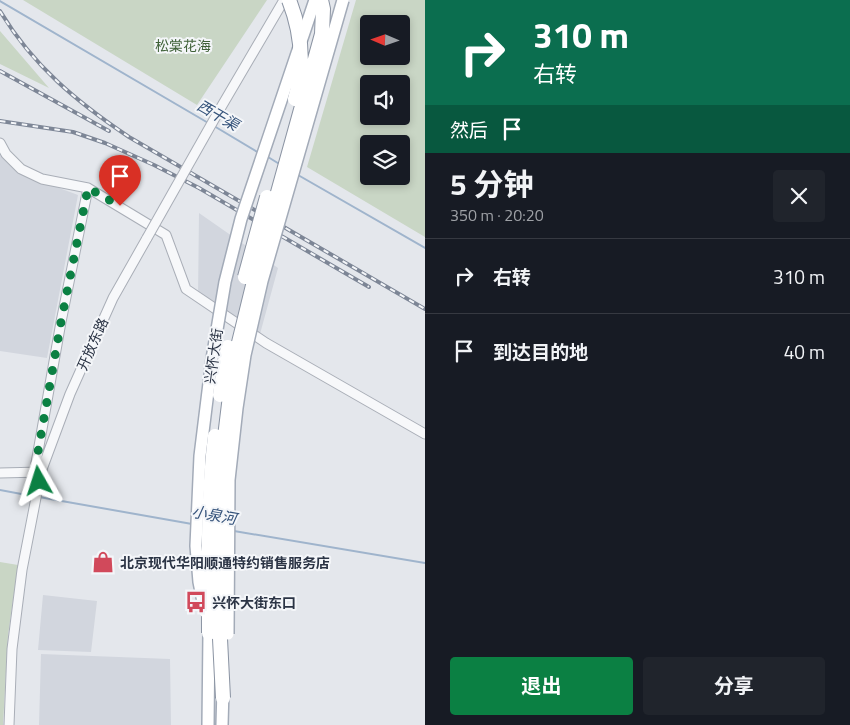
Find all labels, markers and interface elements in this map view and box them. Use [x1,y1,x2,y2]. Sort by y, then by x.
text: 310 m [533,8,629,62]
north arrow [360,15,410,65]
map controls [360,15,410,185]
icon: right [450,20,515,85]
park label: 松棠花海 [155,35,211,56]
text: 右转 [533,57,577,91]
button: sound [360,75,410,125]
water label: 西干渠 [193,94,245,137]
text: 然后 [450,115,488,144]
icon: arrive [498,115,526,143]
button: layers [360,135,410,185]
pin [99,155,141,206]
text: 5 分钟 [450,161,533,207]
icon: arrive [106,162,134,190]
button: close [773,170,825,222]
text: 350 m · 20:20 [450,203,544,227]
icon: right [450,262,478,290]
text: 右转 [493,262,531,291]
text: 310 m [773,262,825,291]
street label: 开放东路 [71,314,113,374]
street label: 兴怀大街 [199,327,227,385]
icon: arrive [450,337,478,365]
text: 到达目的地 [493,337,588,366]
text: 40 m [784,337,825,366]
position arrow [12,454,64,506]
water label: 小泉河 [190,500,241,531]
shop icon: 北京现代华阳顺通特约销售服务店 [90,549,116,575]
place label: 北京现代华阳顺通特约销售服务店 [120,552,330,573]
bus stop icon: 兴怀大街东口 [183,589,209,615]
place label: 兴怀大街东口 [212,592,296,613]
button: 退出 [450,657,633,715]
button: 分享 [643,657,825,715]

